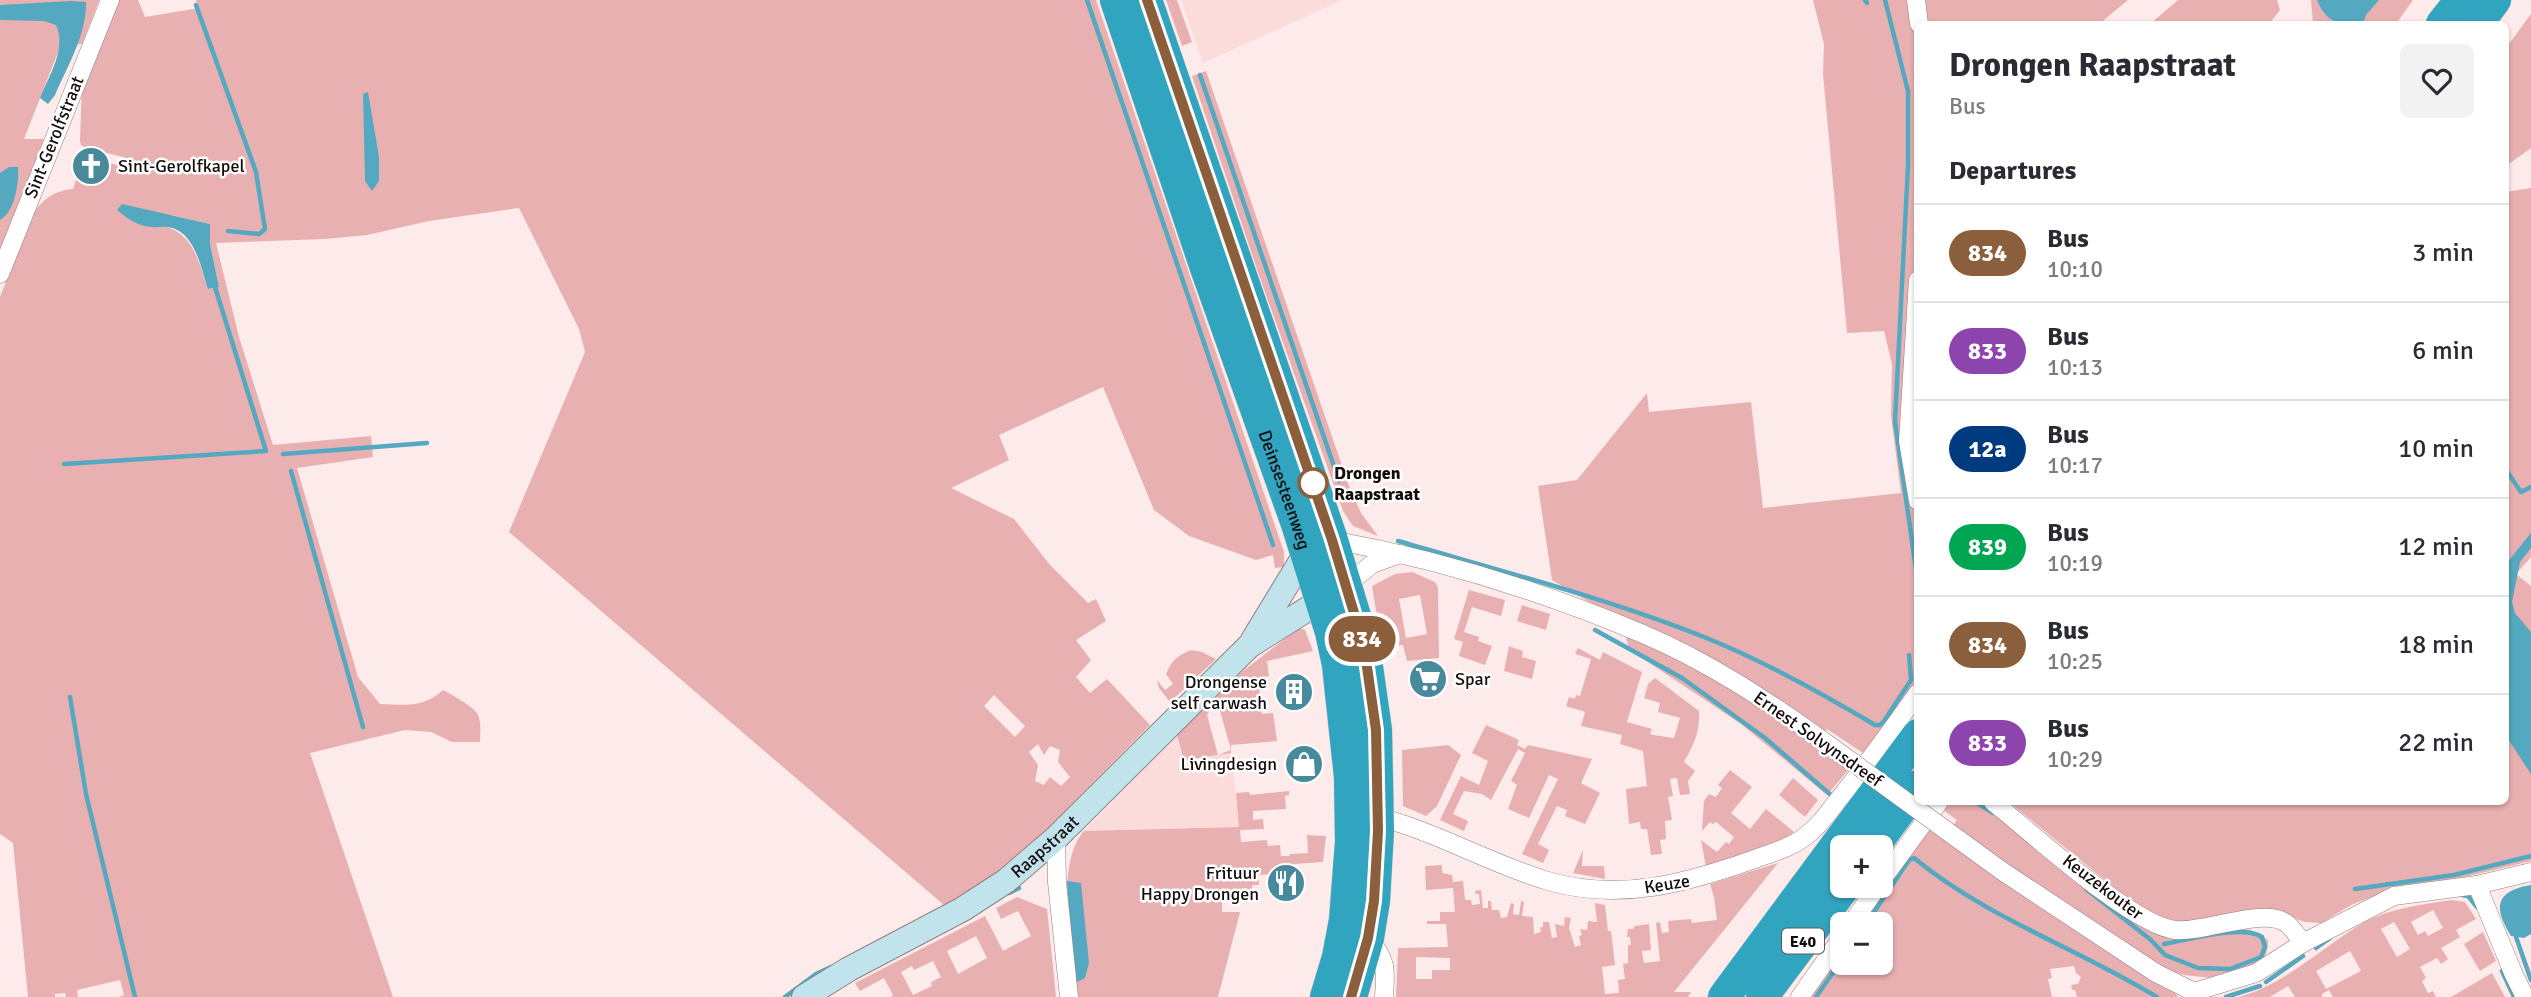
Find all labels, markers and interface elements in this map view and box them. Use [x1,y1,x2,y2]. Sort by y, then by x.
button: heart [2400,44,2474,118]
text: Drongen Raapstraat [1949,45,2236,86]
street label: Sint-Gerolfstraat [19,73,89,201]
text: Bus [1949,92,1986,121]
church icon: Sint-Gerolfkapel [70,145,112,187]
place label: Sint-Gerolfkapel [118,155,245,177]
text: Departures [1949,155,2076,187]
text: Bus [2047,223,2089,255]
text: 3 min [2412,237,2474,269]
text: 834 [1968,238,2007,268]
text: 10:10 [2047,255,2103,284]
text: Bus [2047,321,2089,353]
text: 6 min [2412,335,2474,367]
text: 833 [1968,336,2007,366]
text: 10:13 [2047,353,2103,382]
text: Bus [2047,419,2089,451]
street label: Deinsesteenweg [1253,427,1315,552]
text: 10 min [2398,433,2474,465]
text: 12a [1968,434,2007,464]
text: 10:17 [2047,451,2103,480]
place label: Drongen Raapstraat [1334,462,1420,505]
marker: Drongen Raapstraat [1298,468,1328,498]
text: Bus [2047,517,2089,549]
text: 12 min [2398,531,2474,563]
text: 839 [1968,532,2007,562]
text: 10:19 [2047,549,2103,578]
text: Bus [2047,615,2089,647]
line badge: 834 [1322,616,1402,662]
text: 834 [1343,624,1381,654]
text: 18 min [2398,629,2474,661]
text: 834 [1968,630,2007,660]
text: 10:25 [2047,647,2103,676]
supermarket icon: Spar [1407,658,1449,700]
place label: Spar [1455,668,1491,690]
place label: Drongense self carwash [1171,671,1267,714]
building icon: Drongense self carwash [1273,671,1315,713]
street label: Ernest Solvynsdreef [1749,686,1888,792]
text: Bus [2047,713,2089,745]
text: 22 min [2398,727,2474,759]
text: 833 [1968,728,2007,758]
shop icon: Livingdesign [1283,743,1325,785]
text: 10:29 [2047,745,2103,774]
place label: Livingdesign [1180,753,1277,775]
street label: Raapstraat [1006,811,1083,883]
map controls [1830,835,1893,975]
button: + [1830,835,1893,898]
street label: Keuzekouter [2058,849,2148,925]
place label: Frituur Happy Drongen [1141,862,1259,905]
restaurant icon: Frituur Happy Drongen [1265,862,1307,904]
street label: Keuze [1643,870,1691,898]
button: − [1830,912,1893,975]
road number: E40 [1782,928,1824,953]

